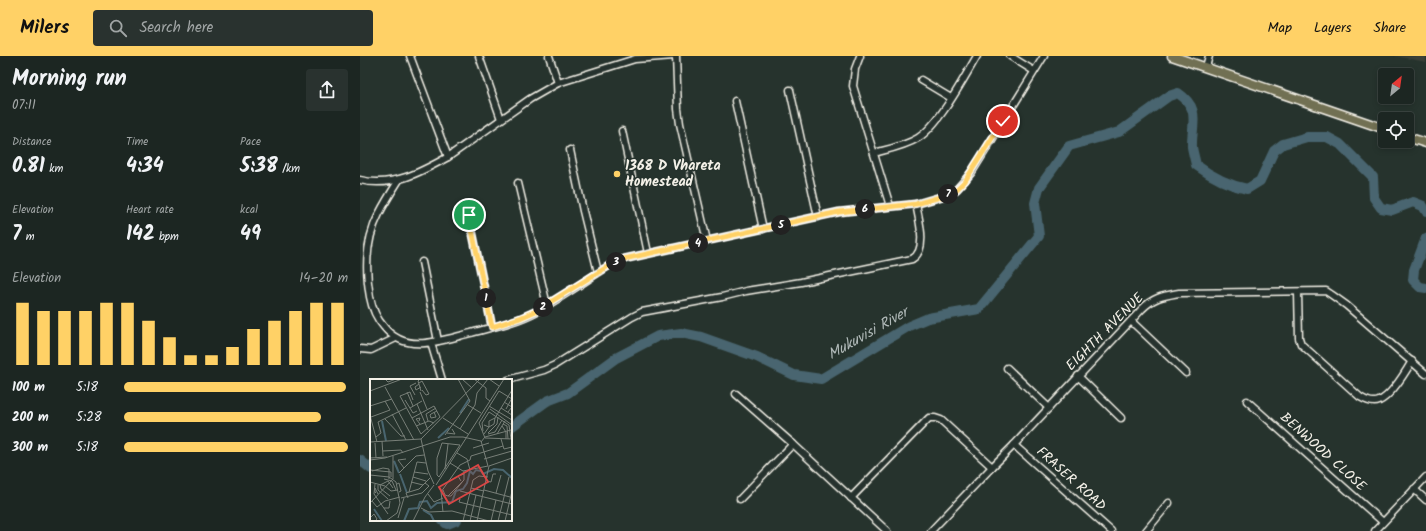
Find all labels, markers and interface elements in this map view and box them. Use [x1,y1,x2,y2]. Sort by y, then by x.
search box [93,10,373,46]
text: Milers [20,13,69,43]
text: Search here [139,16,213,40]
icon: search [107,17,129,39]
text: Map [1268,17,1292,39]
text: Layers [1314,17,1352,39]
text: Share [1374,17,1406,39]
text: Morning run [12,62,127,97]
north arrow [1378,68,1414,104]
map controls [1378,68,1414,148]
button: share [306,69,348,111]
text: 07:11 [12,95,36,116]
pin [986,104,1020,138]
icon: check [992,110,1014,132]
button: locate [1378,112,1414,148]
text: Distance [12,133,52,151]
text: Time [126,133,148,151]
text: Pace [240,133,261,151]
text: 0.81 [12,151,45,183]
text: 4:34 [126,151,164,183]
text: 5:38 [240,151,278,183]
place label: 1368 D Vhareta Homestead [625,155,721,193]
text: km [45,160,63,178]
text: /km [278,160,300,178]
marker: 1368 D Vhareta Homestead [612,169,622,179]
pin: 7 [938,184,958,204]
text: 7 [945,185,951,203]
pin [452,198,486,232]
pin: 6 [855,199,875,219]
text: 6 [862,200,868,218]
text: Elevation [12,201,54,219]
text: Heart rate [126,201,174,219]
text: kcal [240,201,258,219]
icon: arrive [458,204,480,226]
pin: 5 [771,215,791,235]
text: 5 [778,216,784,234]
text: 7 [12,219,21,251]
text: 142 [126,219,155,251]
text: 49 [240,219,261,251]
text: m [21,228,35,246]
text: bpm [155,228,179,246]
pin: 4 [688,233,708,253]
text: 4 [695,234,701,252]
pin: 3 [606,252,626,272]
text: 3 [613,253,619,271]
text: Elevation [12,268,61,289]
text: 14–20 m [299,268,348,289]
street label: EIGHTH AVENUE [1061,287,1150,376]
pin: 1 [476,288,496,308]
text: 1 [484,289,488,307]
pin: 2 [533,297,553,317]
text: 2 [540,298,546,316]
water label: Mukuvisi River [823,300,915,367]
text: 100 m [12,377,45,398]
text: 5:18 [76,377,98,398]
inset map [370,379,512,521]
text: 200 m [12,407,49,428]
text: 5:28 [76,407,102,428]
street label: BENWOOD CLOSE [1275,407,1372,497]
text: 300 m [12,437,48,458]
text: 5:18 [76,437,98,458]
street label: FRASER ROAD [1031,441,1111,517]

